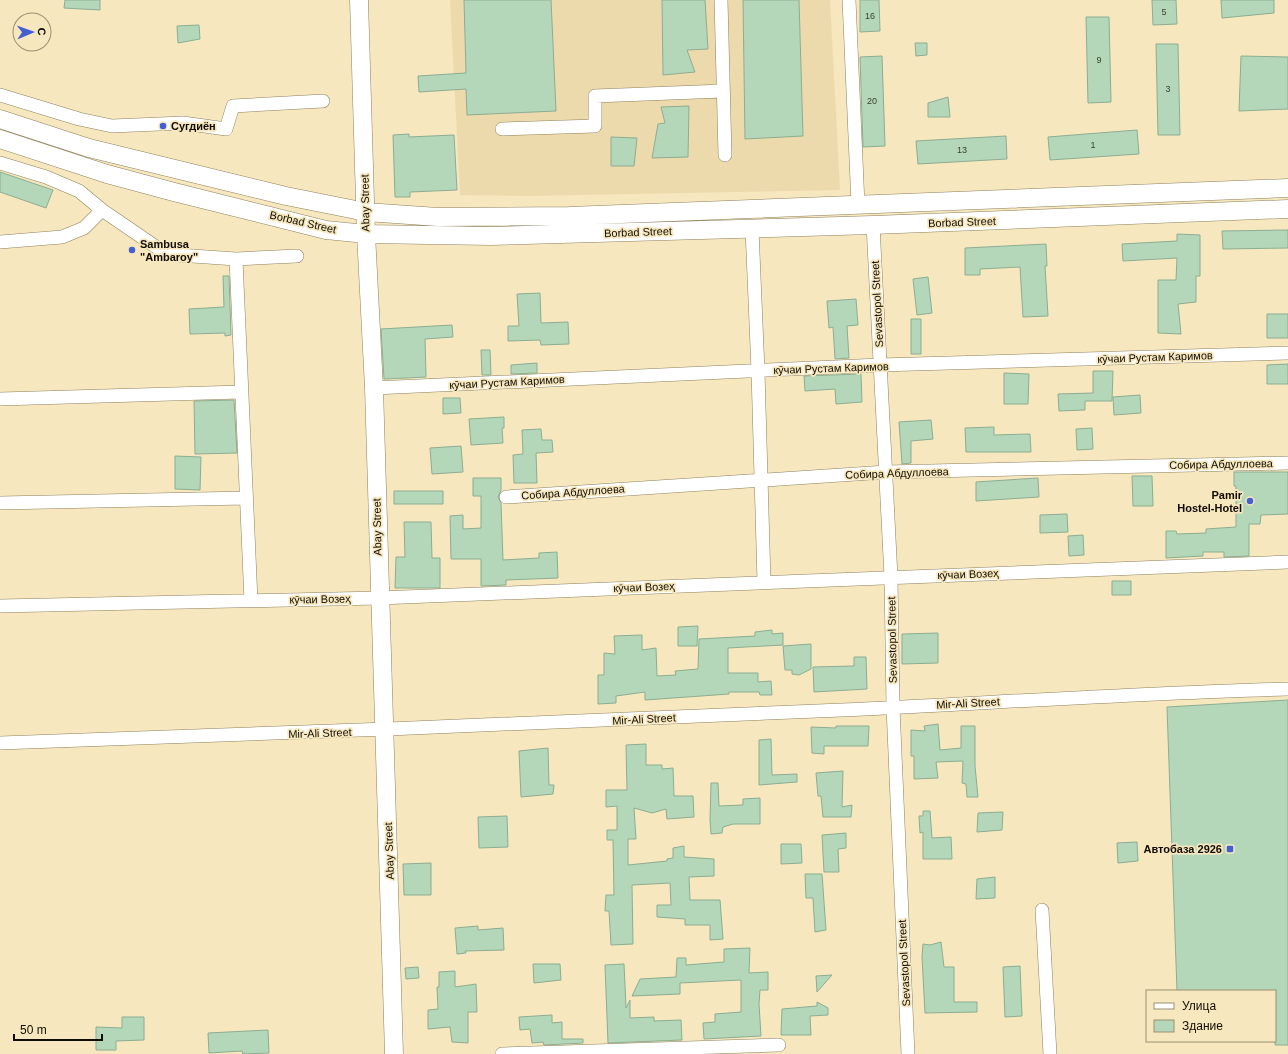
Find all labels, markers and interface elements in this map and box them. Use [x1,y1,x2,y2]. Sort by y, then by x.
house number: 5 [1161,7,1167,17]
house number: 16 [865,11,875,21]
north arrow [12,12,52,52]
text: С [36,27,48,36]
house number: 9 [1096,55,1102,65]
house number: 3 [1165,84,1171,94]
house number: 20 [867,96,877,106]
place label: Сугдиён [171,120,216,132]
marker: Сугдиён [158,121,168,131]
house number: 1 [1090,140,1096,150]
house number: 13 [957,145,967,155]
street label: Abay Street [358,174,372,232]
street label: Borbad Street [269,209,337,235]
street label: Borbad Street [928,215,996,229]
street label: Borbad Street [604,225,672,239]
place label: Sambusa "Ambaroy" [140,238,198,263]
marker: Sambusa "Ambaroy" [127,245,137,255]
street label: Sevastopol Street [869,260,885,348]
street label: кӯчаи Рустам Каримов [1097,349,1213,365]
street label: кӯчаи Рустам Каримов [773,360,889,376]
street label: кӯчаи Рустам Каримов [449,373,565,391]
street label: Собира Абдуллоева [1169,457,1274,471]
street label: Собира Абдуллоева [845,465,950,481]
street label: Собира Абдуллоева [521,482,626,502]
place label: Pamir Hostel-Hotel [1177,489,1243,514]
marker: Pamir Hostel-Hotel [1245,496,1255,506]
street label: Abay Street [370,498,384,556]
street label: кӯчаи Возеҳ [937,567,999,581]
street label: кӯчаи Возеҳ [613,580,675,594]
street label: кӯчаи Возеҳ [289,592,351,606]
street label: Sevastopol Street [885,596,899,684]
street label: Mir-Ali Street [936,695,1000,711]
street label: Mir-Ali Street [612,711,676,727]
street label: Mir-Ali Street [288,726,352,740]
street label: Abay Street [382,822,396,880]
place label: Автобаза 2926 [1143,843,1222,855]
marker: Автобаза 2926 [1225,844,1235,854]
street label: Sevastopol Street [896,919,912,1007]
legend [1146,990,1276,1042]
text: Улица [1182,999,1216,1013]
scale bar [14,1016,102,1042]
text: Здание [1182,1019,1223,1033]
text: 50 m [20,1023,47,1037]

